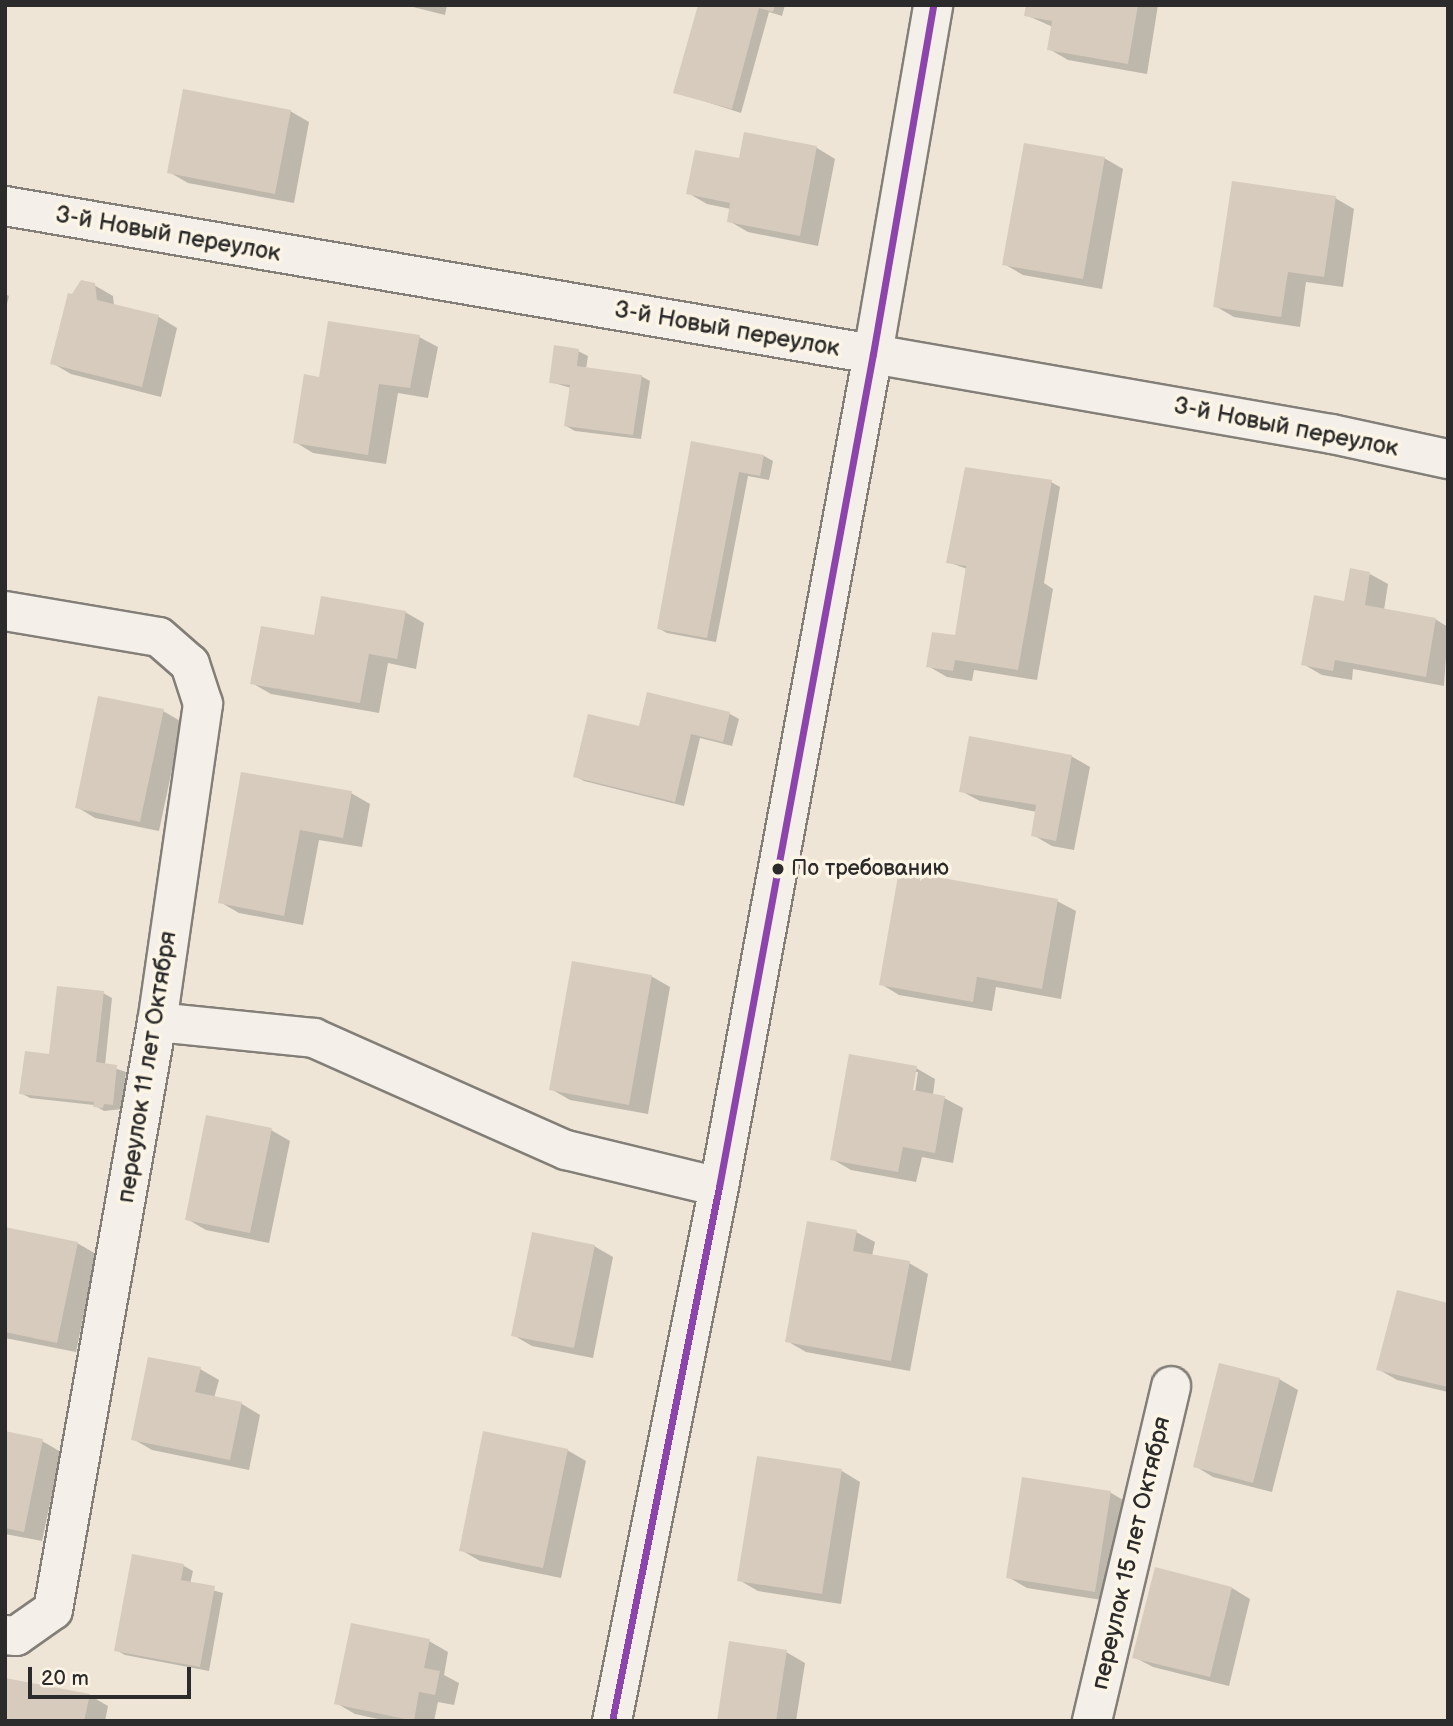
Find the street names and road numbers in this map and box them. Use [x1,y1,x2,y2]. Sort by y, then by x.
street label: 3-й Новый переулок [53,200,283,268]
street label: 3-й Новый переулок [612,295,842,363]
street label: 3-й Новый переулок [1171,391,1401,463]
street label: переулок 11 лет Октября [111,929,183,1205]
street label: переулок 15 лет Октября [1086,1414,1176,1692]

